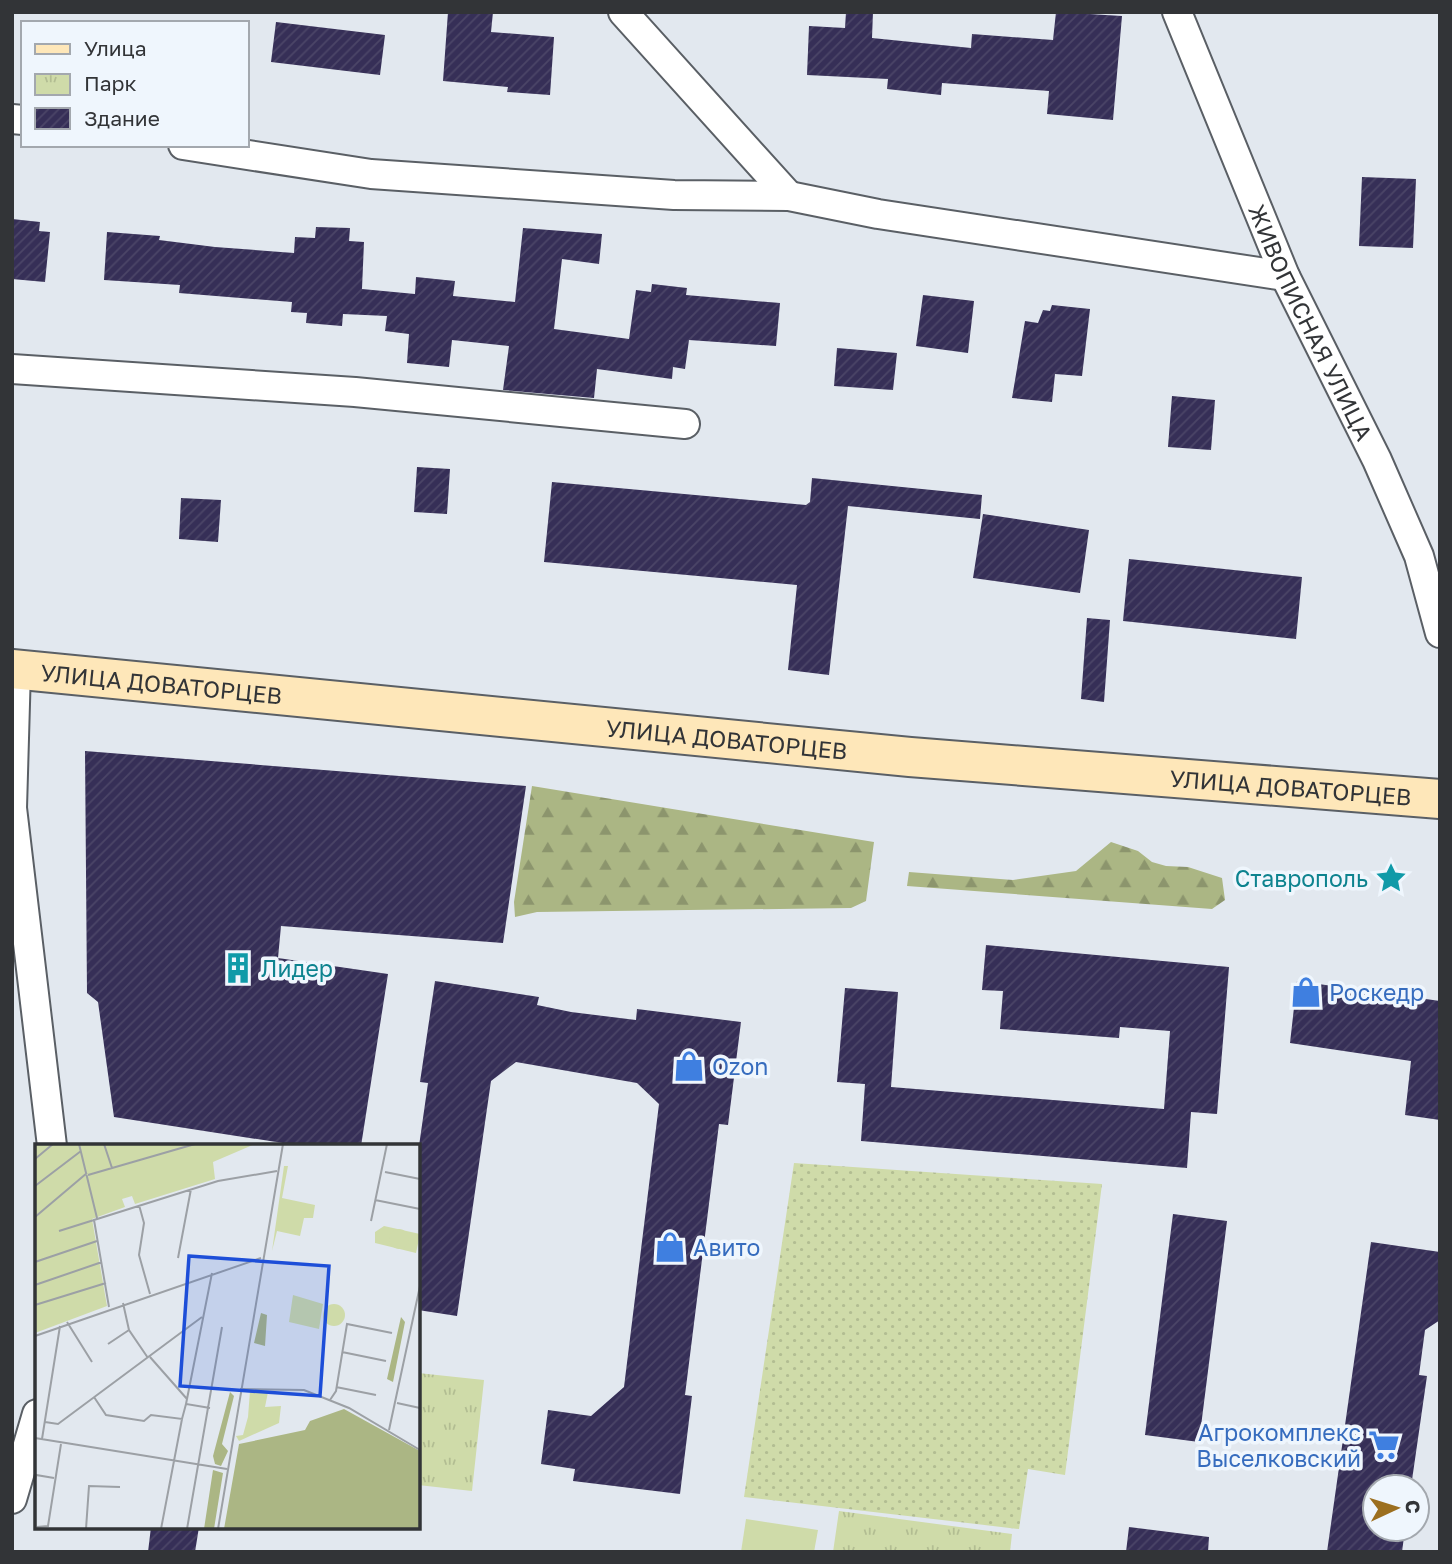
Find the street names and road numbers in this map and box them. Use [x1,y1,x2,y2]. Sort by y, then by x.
street label: ЖИВОПИСНАЯ УЛИЦА [1243,200,1379,445]
street label: УЛИЦА ДОВАТОРЦЕВ [39,658,283,709]
street label: УЛИЦА ДОВАТОРЦЕВ [605,713,849,765]
street label: УЛИЦА ДОВАТОРЦЕВ [1169,764,1413,811]

